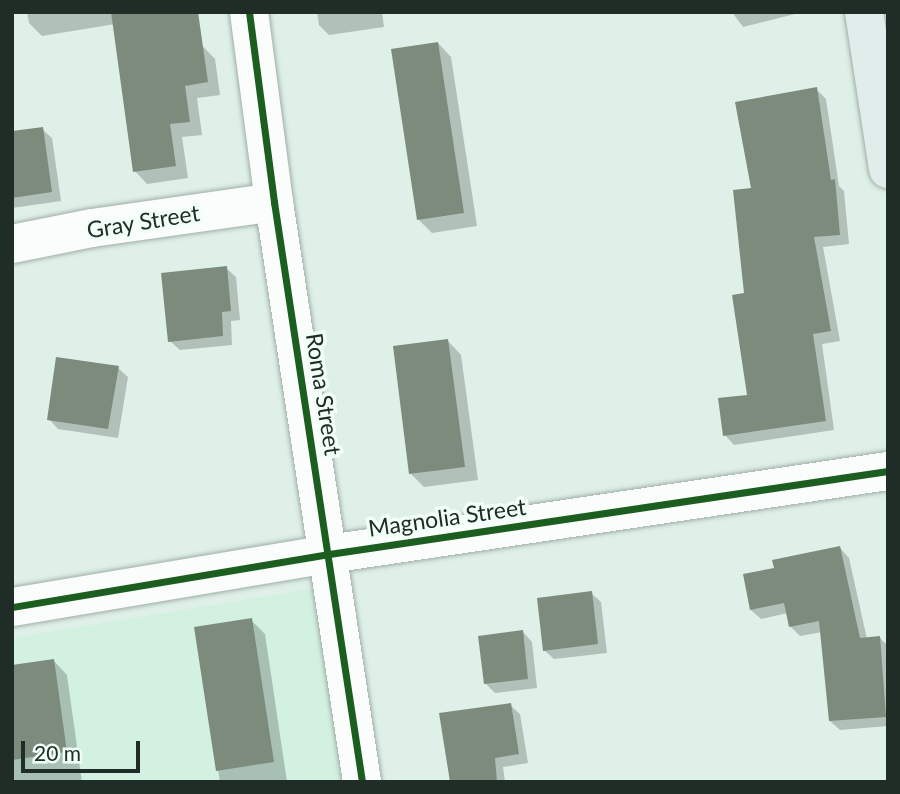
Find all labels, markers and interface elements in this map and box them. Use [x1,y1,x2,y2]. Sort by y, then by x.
street label: Gray Street [84,198,202,244]
street label: Roma Street [301,331,347,457]
street label: Magnolia Street [366,492,528,542]
scale bar [24,728,144,772]
text: 20 m [34,740,81,765]

